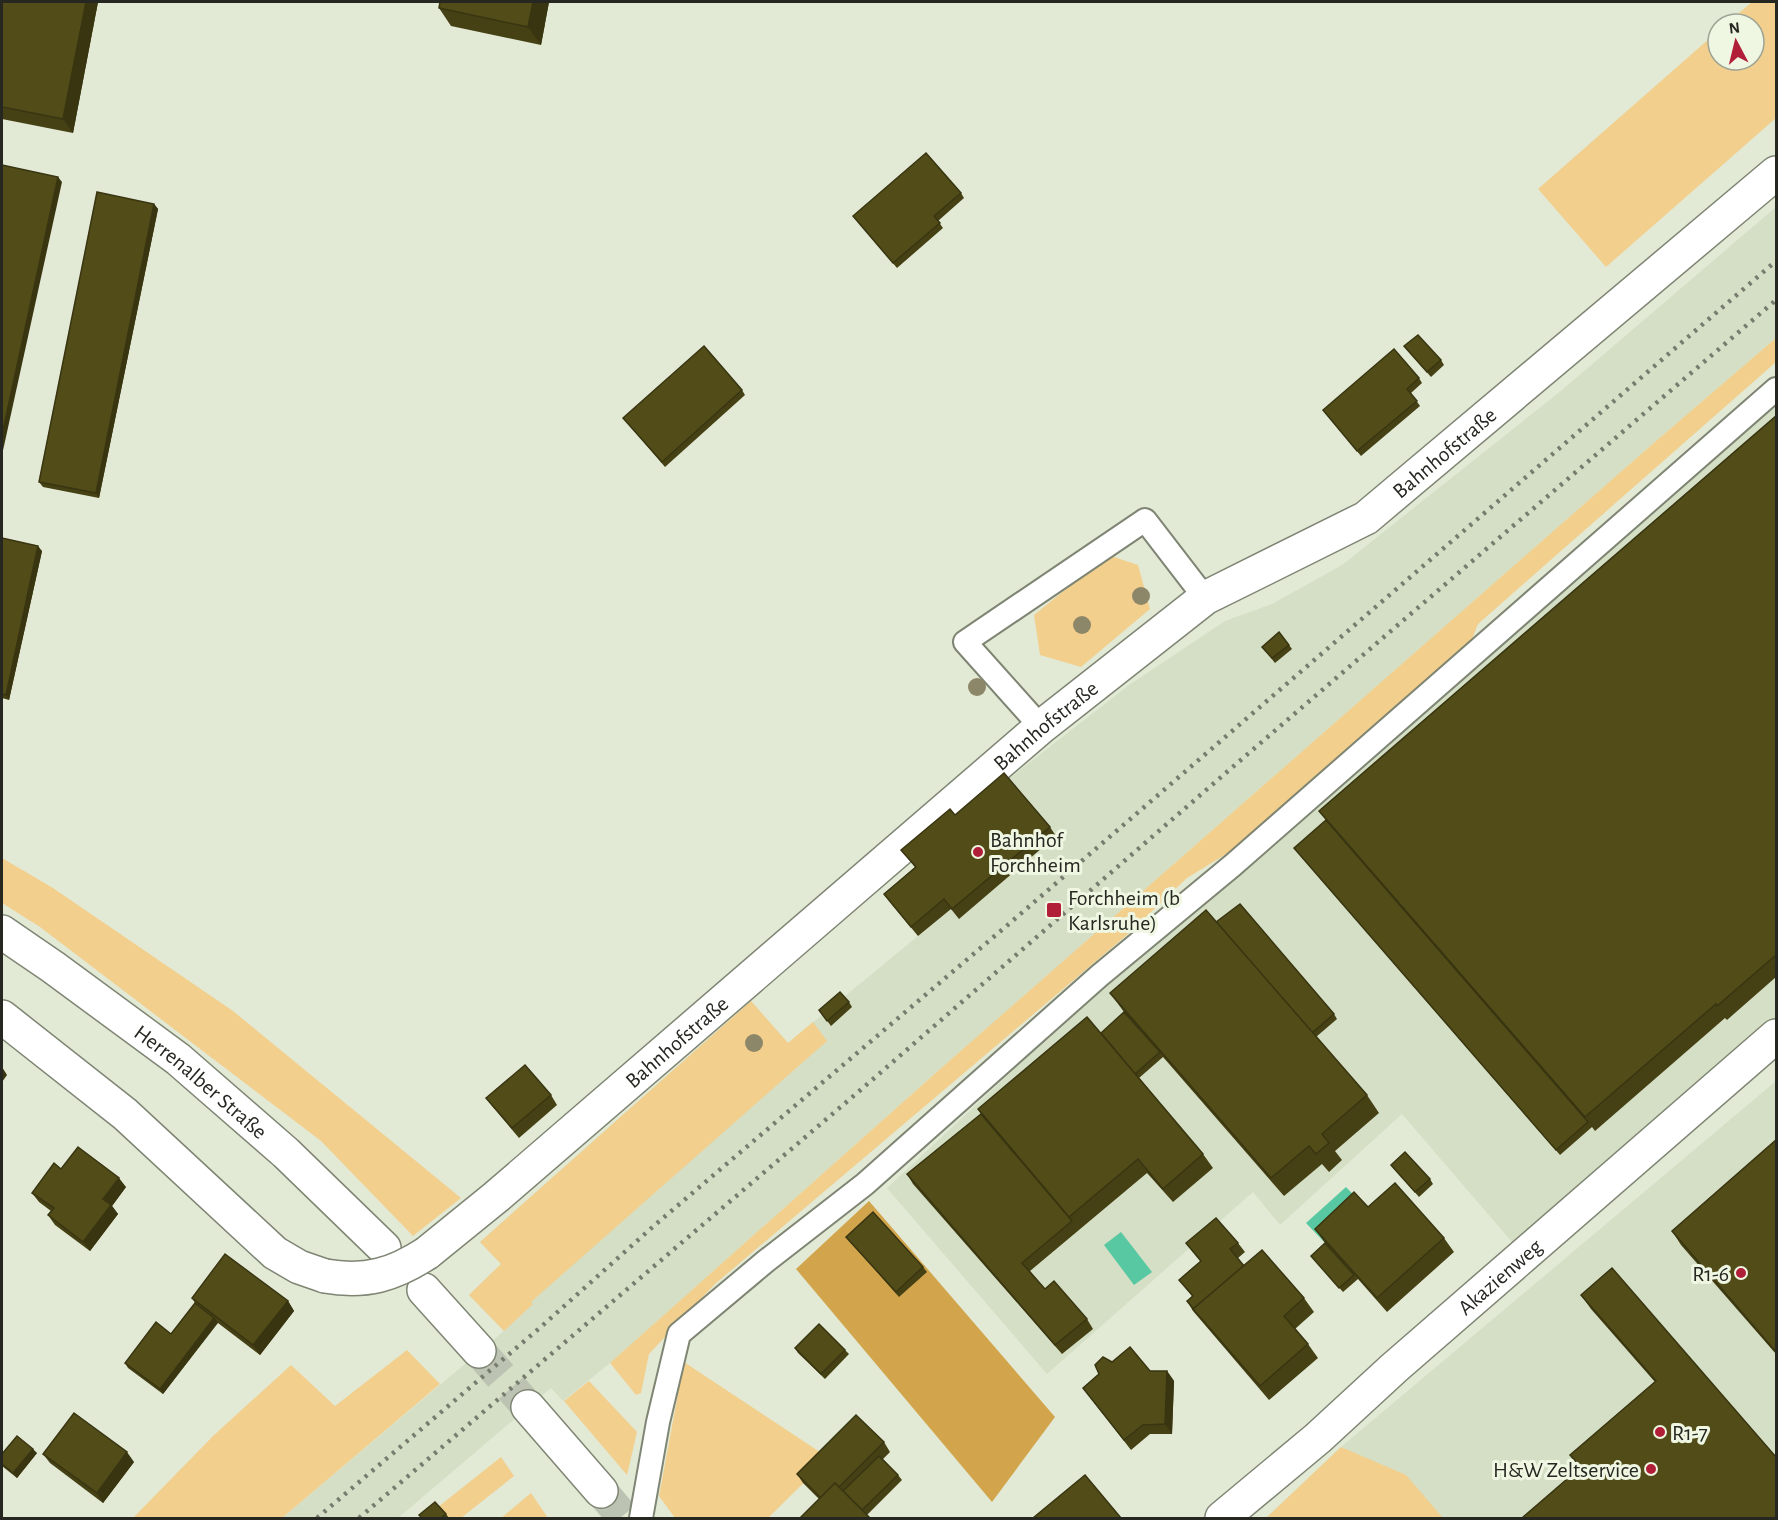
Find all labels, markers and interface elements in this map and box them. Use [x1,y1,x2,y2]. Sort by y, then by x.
north arrow [1706,12,1766,72]
text: N [1728,19,1741,37]
street label: Bahnhofstraße [1389,404,1501,503]
street label: Bahnhofstraße [990,677,1102,775]
place label: Bahnhof Forchheim [990,829,1081,876]
marker: Bahnhof Forchheim [971,845,985,859]
place label: Forchheim (b Karlsruhe) [1068,887,1180,934]
marker: Forchheim (b Karlsruhe) [1045,901,1063,919]
street label: Bahnhofstraße [621,992,733,1092]
street label: Herrenalber Straße [130,1021,271,1143]
street label: Akazienweg [1454,1235,1546,1319]
place label: R1-6 [1692,1263,1729,1285]
marker: R1-6 [1734,1266,1748,1280]
place label: R1-7 [1672,1422,1708,1444]
marker: R1-7 [1653,1425,1667,1439]
place label: H&W Zeltservice [1493,1459,1639,1481]
marker: H&W Zeltservice [1644,1462,1658,1476]

